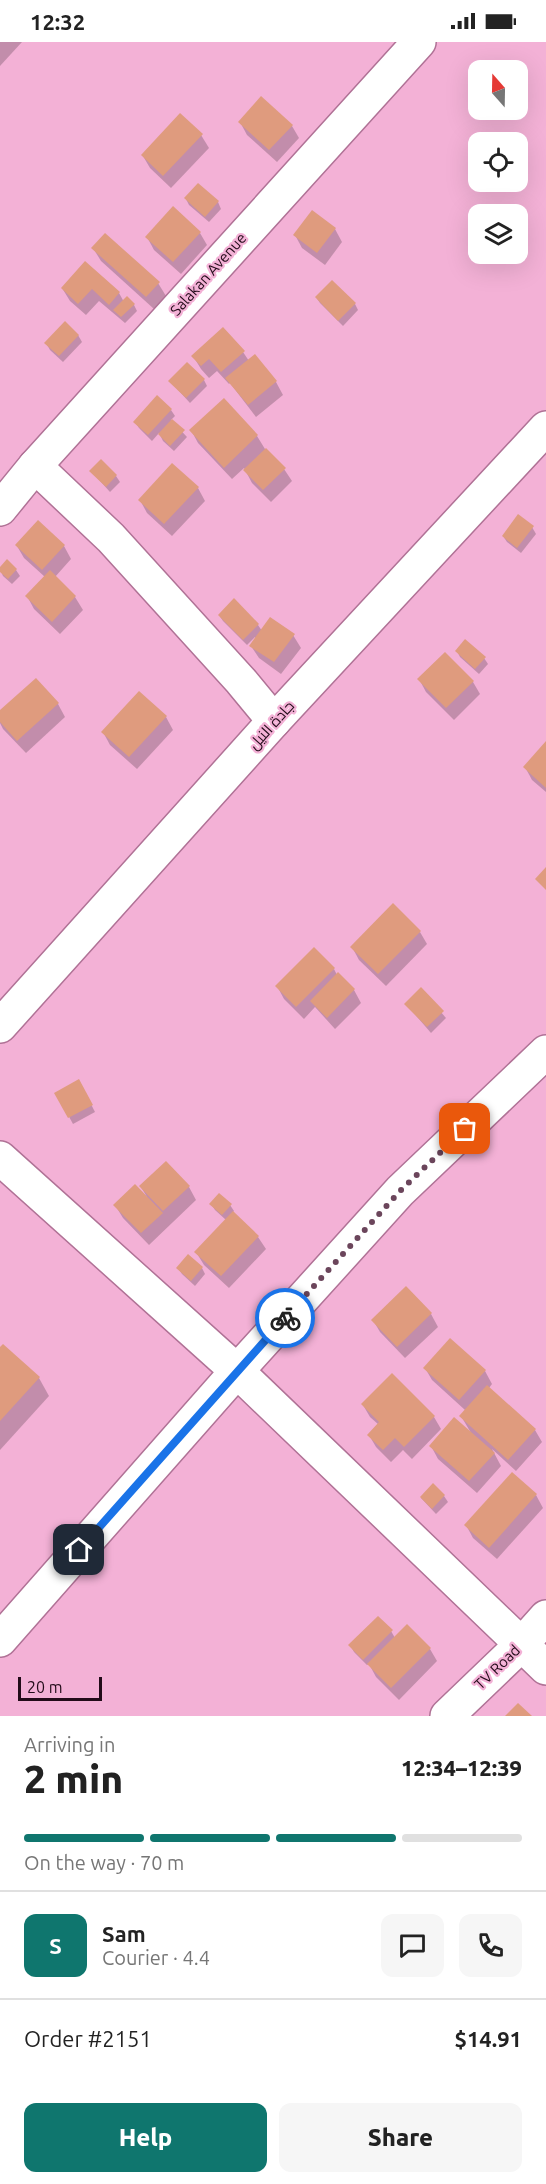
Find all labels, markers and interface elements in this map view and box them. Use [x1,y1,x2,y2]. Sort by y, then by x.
text: 12:32 [30,9,85,34]
north arrow [468,60,528,120]
map controls [468,60,528,264]
button: locate [468,132,528,192]
button: layers [468,204,528,264]
street label: Salakan Avenue [167,229,249,319]
street label: جادة النيل [245,697,299,754]
pin [439,1103,490,1154]
icon: bag [448,1112,481,1145]
courier [255,1288,315,1348]
icon: bike [269,1302,302,1335]
pin [53,1524,104,1575]
icon: home [62,1533,95,1566]
street label: TV Road [471,1641,523,1693]
scale bar [18,1674,102,1702]
text: 20 m [27,1678,63,1696]
text: Arriving in [24,1733,115,1756]
text: 12:34–12:39 [401,1755,522,1780]
text: 2 min [24,1757,123,1800]
text: On the way · 70 m [24,1851,184,1874]
button: chat [381,1914,444,1977]
button: phone [459,1914,522,1977]
text: Sam [102,1921,146,1946]
text: S [49,1933,62,1958]
text: Courier · 4.4 [102,1946,210,1969]
text: Order #2151 [24,2026,152,2051]
text: $14.91 [455,2026,522,2051]
button: Help [24,2103,267,2172]
button: Share [279,2103,522,2172]

